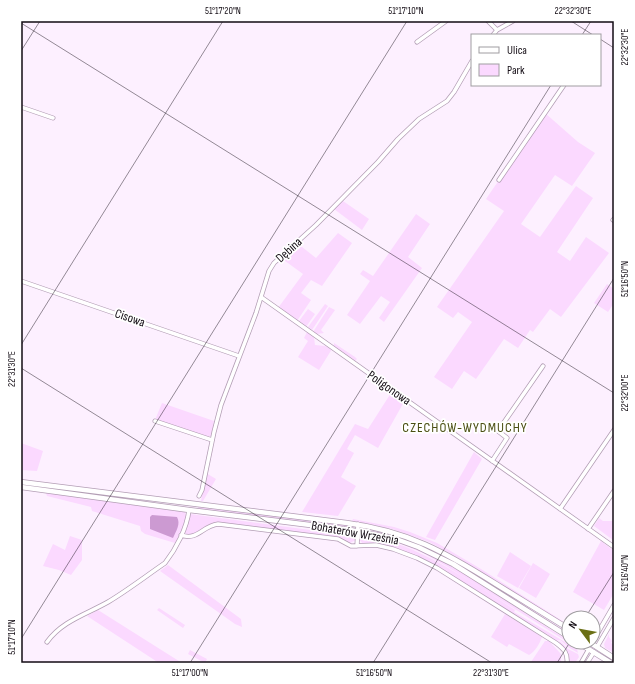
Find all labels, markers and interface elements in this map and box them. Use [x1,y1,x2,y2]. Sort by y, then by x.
text: 51°17'20"N [205,5,241,17]
text: 51°17'10"N [388,5,424,17]
text: 22°32'30"E [555,5,591,17]
text: 22°32'30"E [619,29,631,65]
legend [471,34,601,86]
text: Ulica [507,43,527,58]
text: Park [507,63,525,78]
street label: Dębina [272,234,306,266]
text: 51°16'50"N [619,261,631,297]
street label: Cisowa [113,305,147,331]
text: 22°31'30"E [6,351,18,387]
street label: Poligonowa [364,367,414,409]
text: 22°32'00"E [619,374,631,412]
district label: CZECHÓW-WYDMUCHY [402,419,528,436]
street label: Bohaterów Września [310,517,400,549]
text: 51°16'40"N [619,555,631,591]
north arrow [561,610,601,650]
text: 51°17'10"N [6,619,18,655]
text: N [566,619,580,631]
text: 51°17'00"N [172,667,208,679]
text: 51°16'50"N [356,667,392,679]
text: 22°31'30"E [473,667,509,679]

